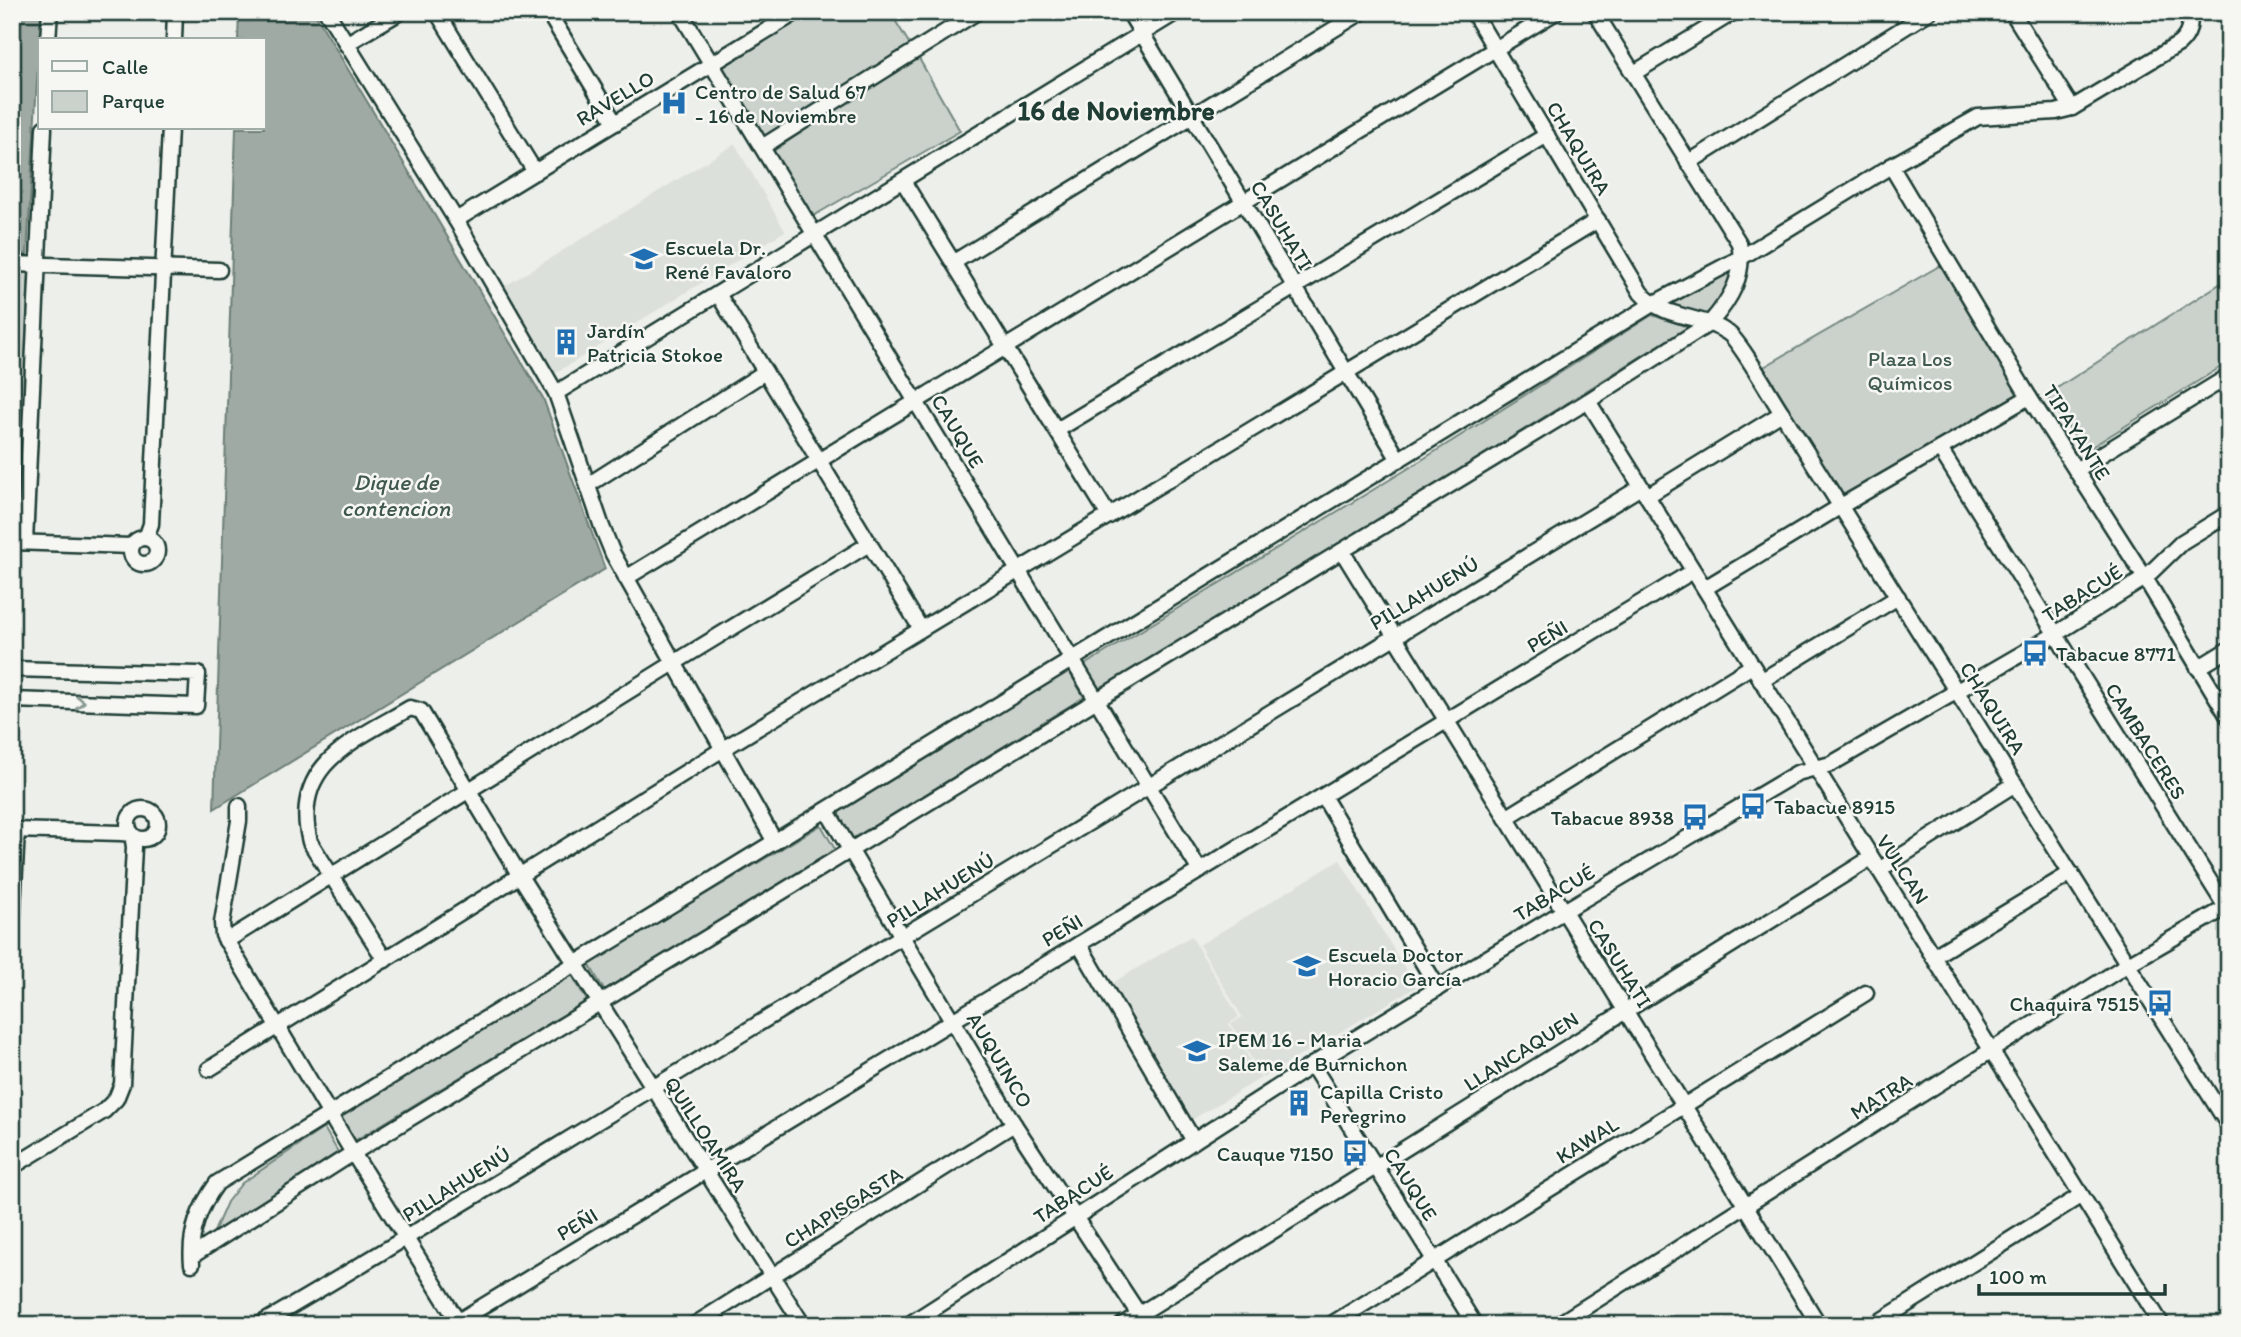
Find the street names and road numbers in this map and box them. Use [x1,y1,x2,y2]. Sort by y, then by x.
street label: RAVELLO [571,65,659,131]
street label: CHAQUIRA [1541,97,1617,200]
street label: CASUHATI [1245,176,1319,274]
street label: TIPAYANTE [2038,380,2116,484]
street label: CAUQUE [926,390,990,472]
street label: PILLAHUENÚ [1365,551,1483,635]
street label: TABACUÉ [2037,559,2127,627]
street label: PEÑI [1522,614,1572,658]
street label: CHAQUIRA [1955,657,2032,759]
street label: CAMBACERES [2100,678,2192,804]
street label: VULCAN [1871,829,1935,909]
street label: PILLAHUENÚ [881,847,999,933]
street label: TABACUÉ [1509,859,1599,927]
street label: PEÑI [1037,908,1087,952]
street label: CASUHATI [1583,914,1657,1012]
street label: LLANCAQUEN [1459,1006,1583,1096]
street label: AUQUINCO [962,1008,1038,1112]
street label: MATRA [1845,1067,1917,1125]
street label: QUILLOAMIRA [659,1071,753,1197]
street label: KAWAL [1551,1111,1623,1169]
street label: PILLAHUENÚ [397,1141,515,1227]
street label: CAUQUE [1379,1143,1443,1225]
street label: TABACUÉ [1029,1159,1117,1229]
street label: CHAPISGASTA [779,1160,907,1253]
street label: PEÑI [552,1202,602,1246]

